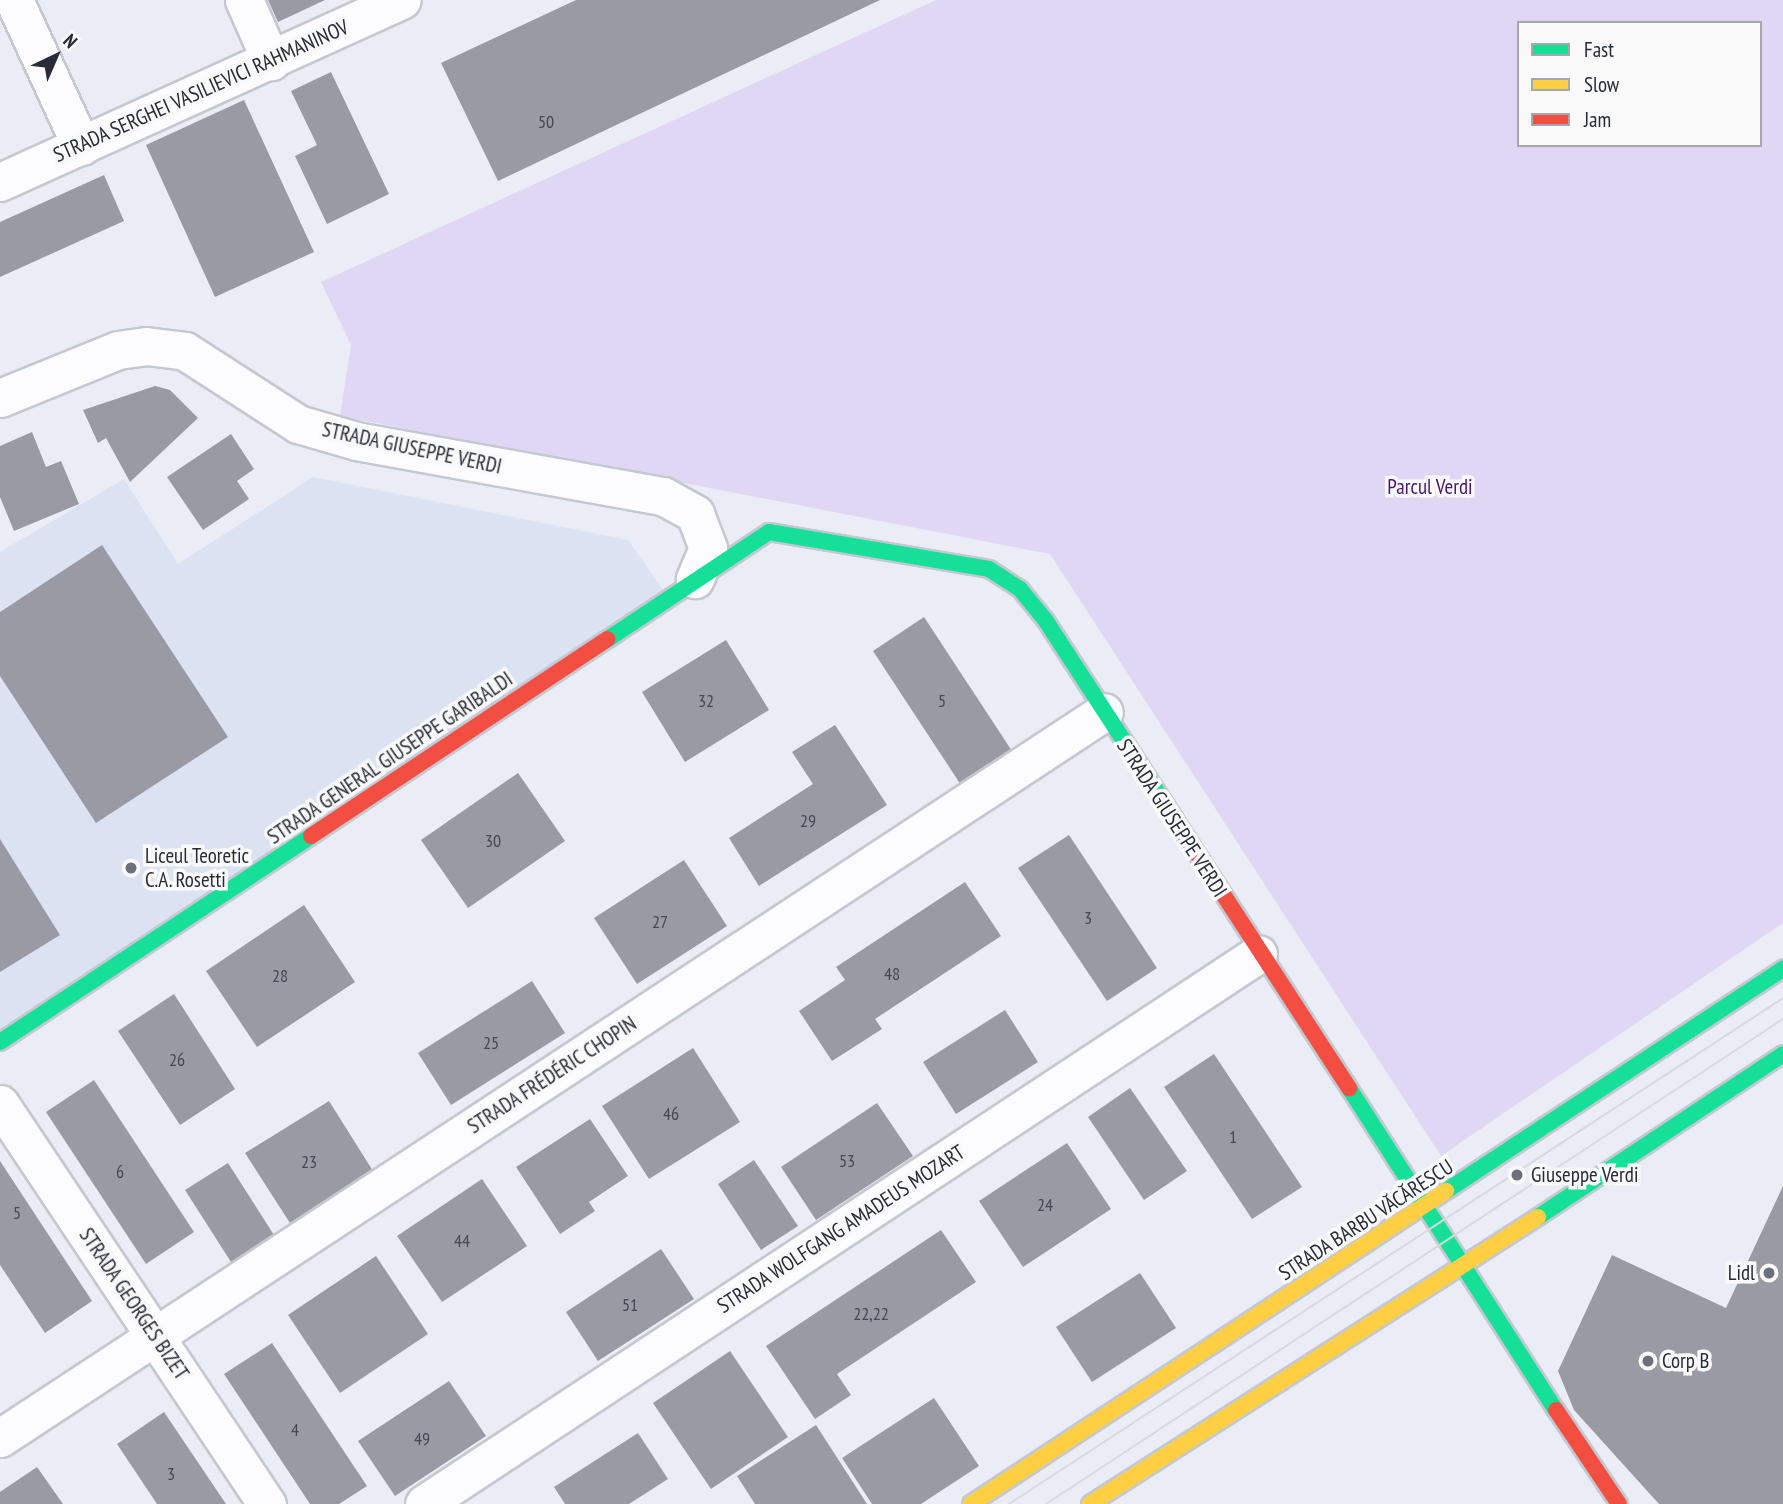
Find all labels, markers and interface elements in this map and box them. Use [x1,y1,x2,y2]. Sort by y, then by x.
street label: STRADA SERGHEI VASILIEVICI RAHMANINOV [49,14,353,168]
north arrow [21,21,91,91]
legend [1517,21,1762,147]
text: Fast [1584,36,1614,63]
text: Slow [1584,71,1619,98]
text: Jam [1584,106,1611,133]
house number: 50 [538,111,554,133]
street label: STRADA GIUSEPPE VERDI [319,417,505,479]
park label: Parcul Verdi [1387,474,1473,500]
street label: STRADA GENERAL GIUSEPPE GARIBALDI [262,666,518,850]
house number: 32 [698,690,714,712]
house number: 5 [938,690,946,712]
street label: STRADA GIUSEPPE VERDI [1111,734,1233,902]
house number: 29 [800,810,816,832]
house number: 30 [485,830,501,852]
place label: Liceul Teoretic C.A. Rosetti [145,843,250,893]
marker: Liceul Teoretic C.A. Rosetti [123,860,139,876]
house number: 3 [1084,907,1092,929]
house number: 27 [652,911,668,933]
house number: 48 [884,963,900,985]
house number: 28 [272,965,288,987]
street label: STRADA FRÉDÉRIC CHOPIN [462,1011,642,1139]
house number: 25 [483,1032,499,1054]
house number: 26 [169,1049,185,1071]
house number: 46 [663,1103,679,1125]
house number: 1 [1229,1126,1237,1148]
street label: STRADA WOLFGANG AMADEUS MOZART [712,1139,970,1319]
house number: 53 [839,1150,855,1172]
house number: 23 [301,1151,317,1173]
street label: STRADA BARBU VĂCĂRESCU [1274,1154,1458,1286]
house number: 6 [116,1161,124,1183]
place label: Giuseppe Verdi [1531,1162,1639,1188]
marker: Giuseppe Verdi [1509,1167,1525,1183]
house number: 24 [1037,1194,1053,1216]
house number: 5 [13,1202,21,1224]
street label: STRADA GEORGES BIZET [74,1223,194,1385]
house number: 44 [454,1230,470,1252]
place label: Lidl [1728,1260,1755,1286]
marker: Lidl [1761,1265,1777,1281]
house number: 51 [622,1294,638,1316]
house number: 22,22 [853,1303,889,1325]
place label: Corp B [1662,1348,1709,1374]
marker: Corp B [1640,1353,1656,1369]
house number: 4 [291,1419,299,1441]
house number: 49 [414,1428,430,1450]
house number: 3 [167,1463,175,1485]

